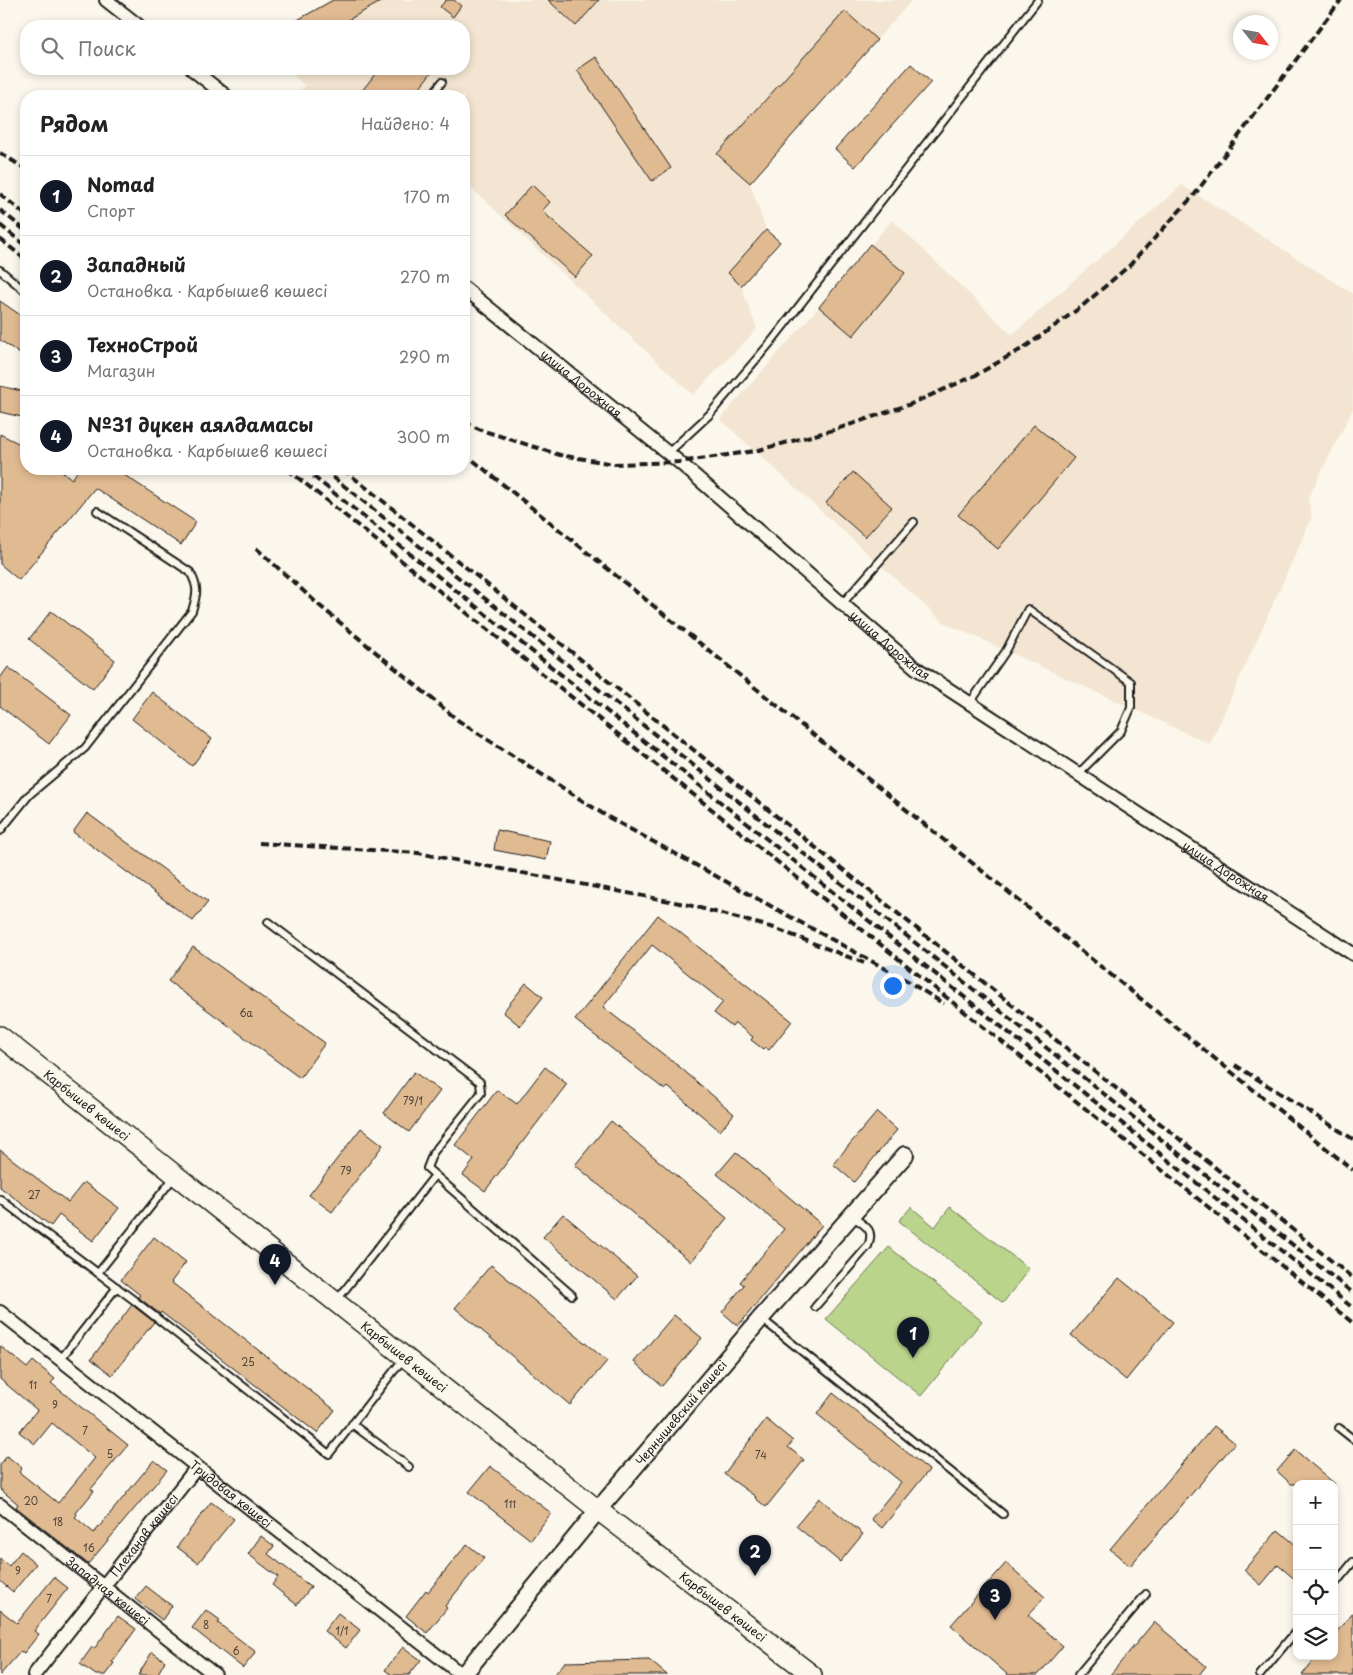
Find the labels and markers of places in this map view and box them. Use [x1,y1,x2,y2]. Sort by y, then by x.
pin: 4 [259,1244,291,1285]
pin: 1 [897,1317,929,1358]
pin: 2 [739,1535,771,1576]
pin: 3 [979,1579,1011,1620]

